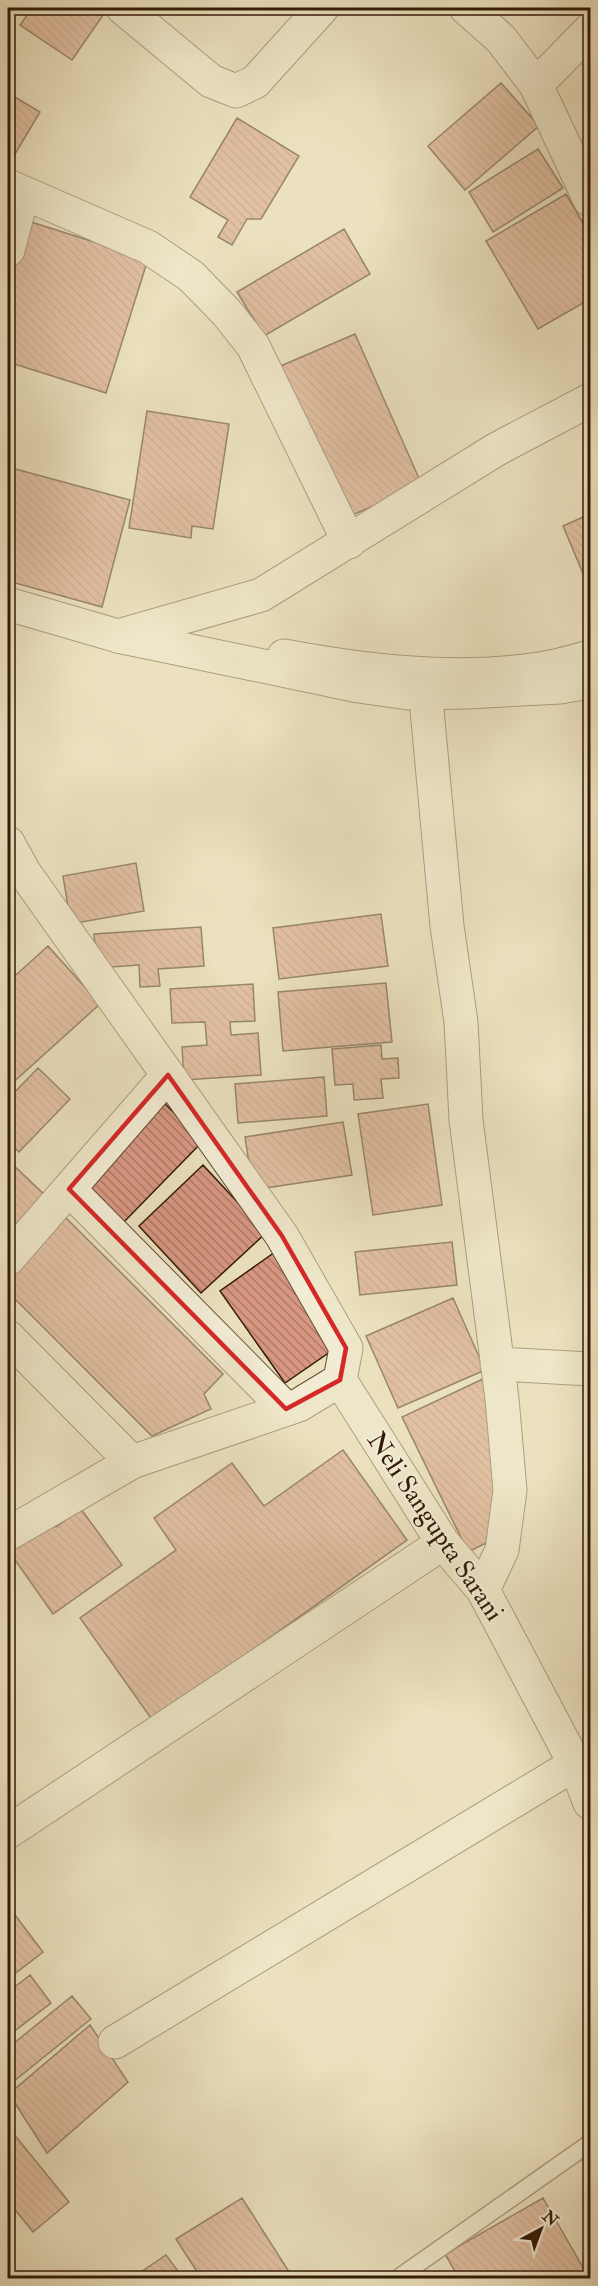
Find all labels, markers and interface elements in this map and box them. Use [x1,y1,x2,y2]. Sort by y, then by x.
street label: Neli Sangupta Sarani [359,1426,510,1628]
north arrow [511,2199,571,2259]
text: N [537,2206,563,2231]

